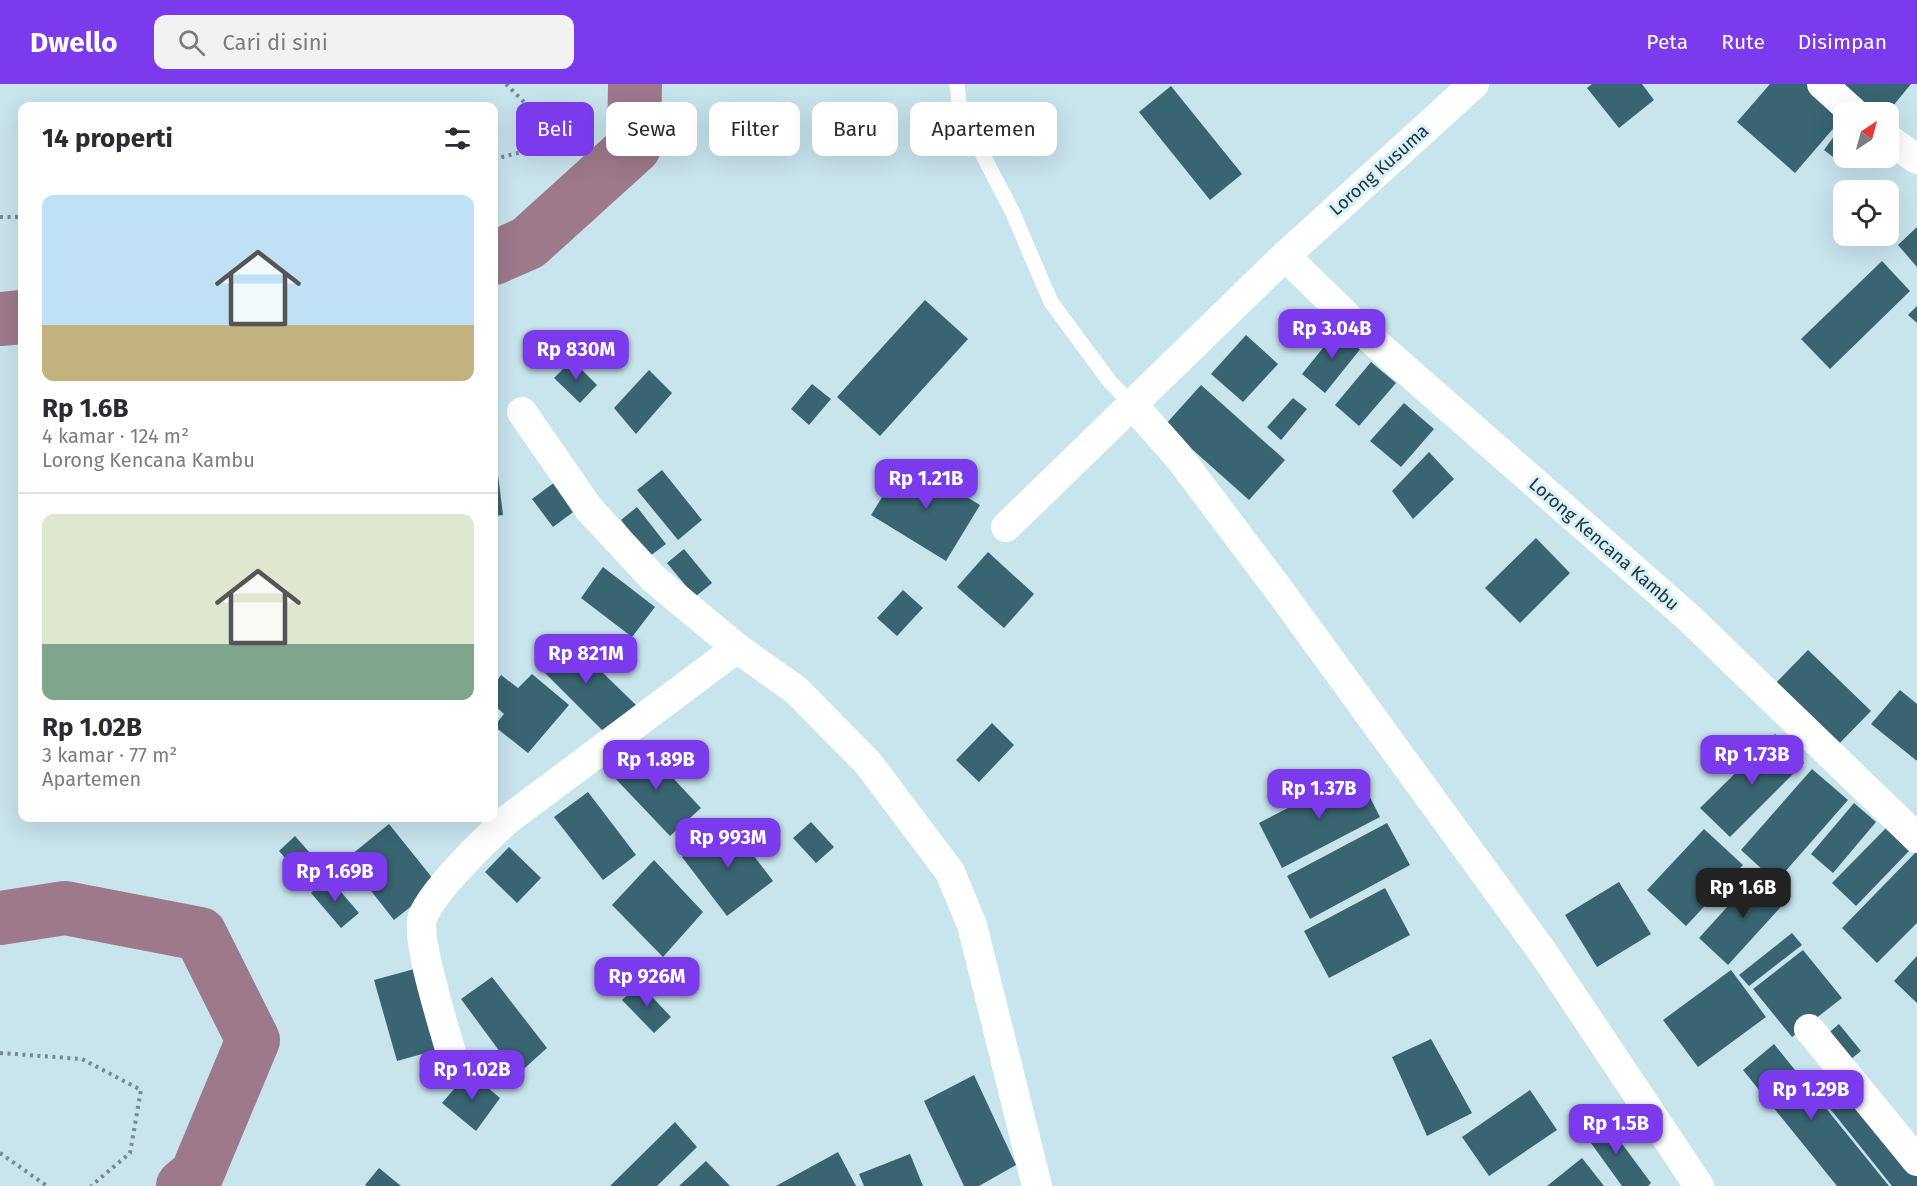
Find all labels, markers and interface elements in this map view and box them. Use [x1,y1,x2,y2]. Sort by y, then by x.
search box [154,15,574,69]
text: Dwello [30,26,118,59]
icon: search [175,26,208,59]
text: Cari di sini [223,29,328,56]
text: Peta [1646,29,1688,55]
text: Rute [1721,29,1765,55]
text: Disimpan [1798,29,1887,55]
chip: Beli [516,102,594,156]
chip: Sewa [606,102,697,156]
chip: Filter [709,102,800,156]
chip: Baru [812,102,898,156]
chip: Apartemen [910,102,1057,156]
north arrow [1833,102,1899,168]
map controls [1833,102,1899,246]
street label: Lorong Kusuma [1325,120,1433,220]
icon: filters [441,122,474,155]
text: 14 properti [42,123,173,154]
button: locate [1833,180,1899,246]
icon: home [204,234,312,342]
pin: Rp 3.04B [1270,309,1394,360]
text: Rp 3.04B [1292,316,1372,340]
pin: Rp 830M [521,330,631,381]
text: Rp 830M [537,337,615,361]
text: Rp 1.6B [42,393,128,424]
text: 4 kamar · 124 m² [42,424,189,448]
text: Lorong Kencana Kambu [42,448,255,472]
pin: Rp 1.21B [864,459,988,510]
text: Rp 1.21B [889,466,963,490]
street label: Lorong Kencana Kambu [1525,473,1683,615]
icon: home [204,553,312,661]
pin: Rp 821M [531,634,641,685]
text: Rp 821M [548,641,624,665]
text: Rp 1.02B [42,712,142,743]
pin: Rp 1.73B [1690,735,1814,786]
pin: Rp 1.89B [594,740,718,791]
text: Rp 1.73B [1714,742,1790,766]
text: 3 kamar · 77 m² [42,743,177,767]
text: Rp 1.89B [617,747,695,771]
text: Apartemen [42,767,141,791]
pin: Rp 1.37B [1257,769,1381,820]
text: Rp 1.37B [1281,776,1357,800]
pin: Rp 993M [673,818,783,869]
text: Rp 993M [689,825,767,849]
pin: Rp 1.69B [273,852,397,903]
text: Rp 1.69B [296,859,374,883]
pin: Rp 1.6B [1688,868,1798,919]
text: Rp 1.6B [1710,875,1776,899]
pin: Rp 926M [592,957,702,1008]
text: Rp 926M [608,964,686,988]
pin: Rp 1.02B [410,1050,534,1101]
text: Rp 1.02B [434,1057,510,1081]
pin: Rp 1.29B [1749,1070,1873,1121]
text: Rp 1.29B [1773,1077,1849,1101]
pin: Rp 1.5B [1561,1104,1671,1155]
text: Rp 1.5B [1583,1111,1649,1135]

